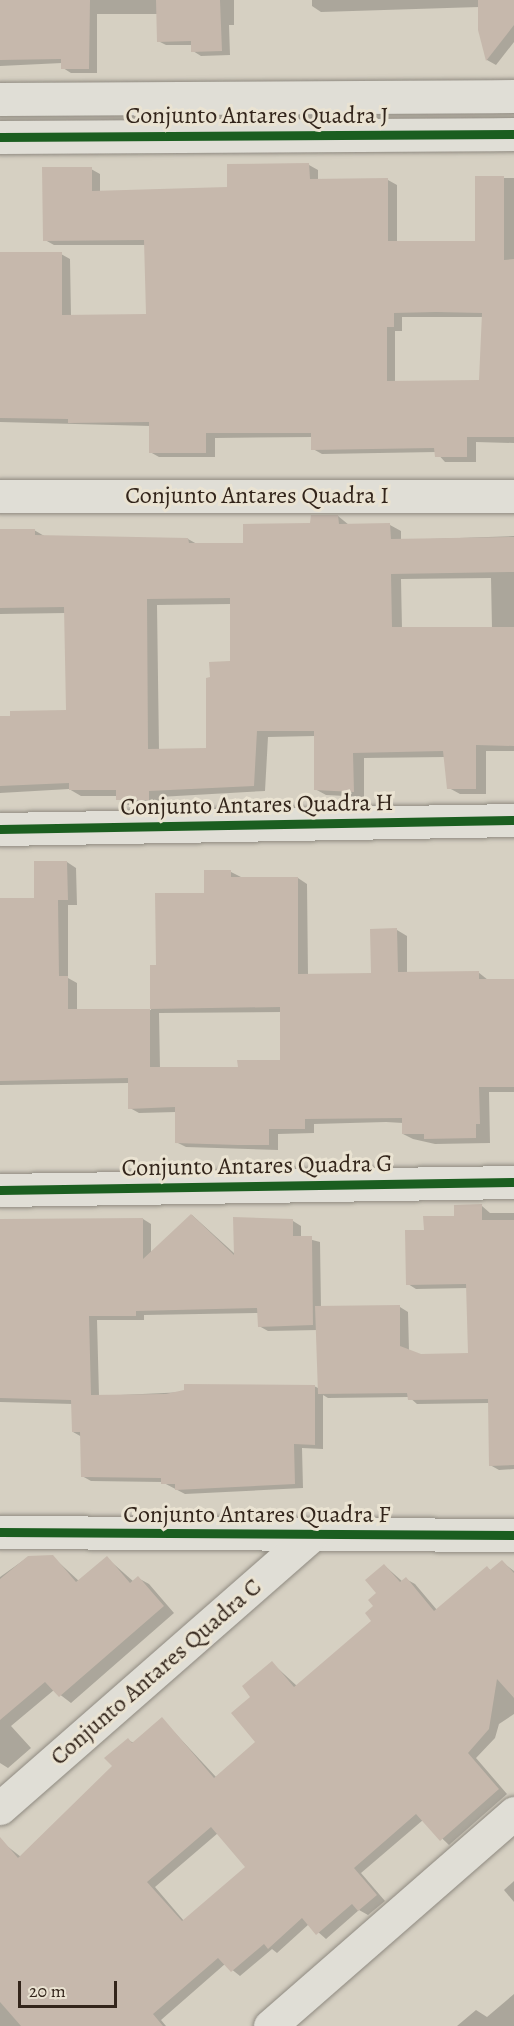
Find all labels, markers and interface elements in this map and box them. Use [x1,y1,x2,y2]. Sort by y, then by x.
street label: Conjunto Antares Quadra J [126,102,388,130]
street label: Conjunto Antares Quadra I [125,482,389,510]
street label: Conjunto Antares Quadra H [120,788,394,822]
street label: Conjunto Antares Quadra G [121,1149,393,1183]
street label: Conjunto Antares Quadra F [123,1501,391,1529]
street label: Conjunto Antares Quadra C [45,1573,267,1771]
scale bar [21,1969,120,2007]
text: 20 m [29,1979,66,2003]

